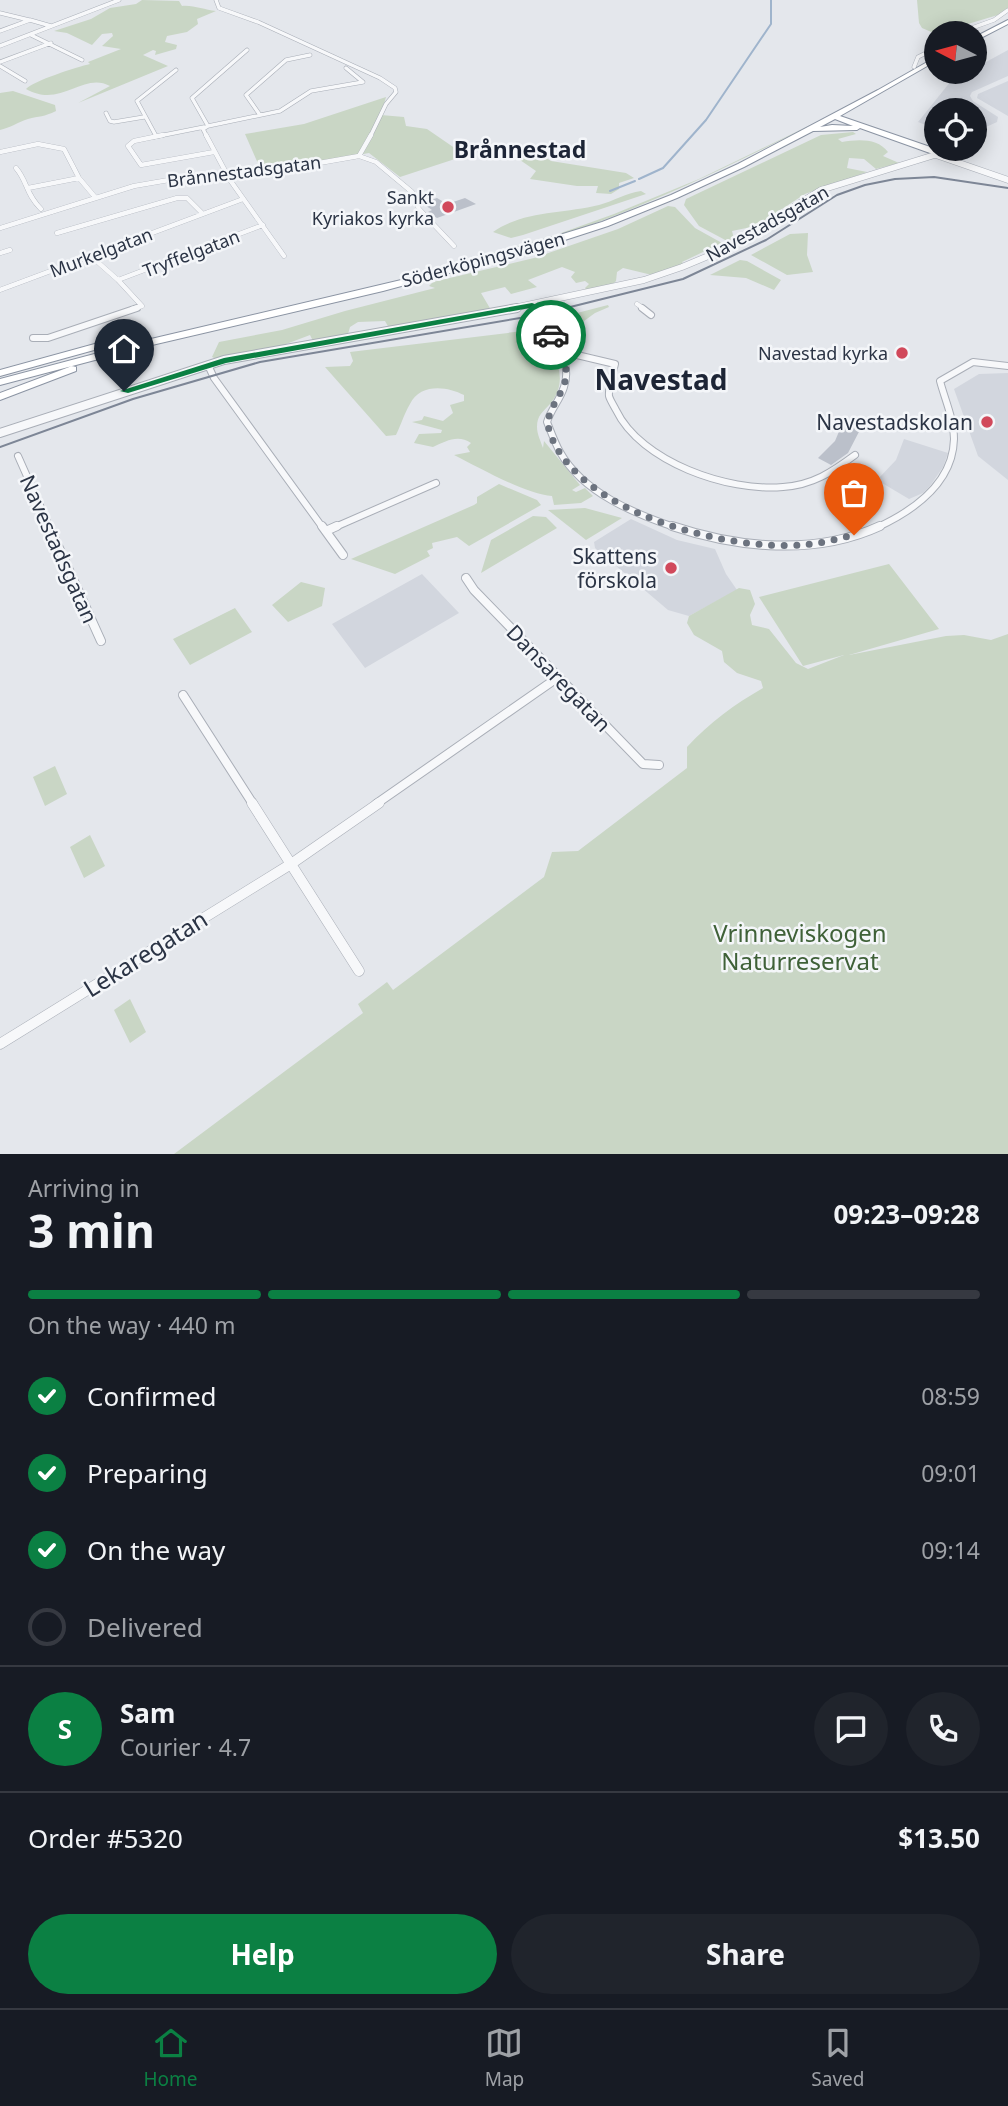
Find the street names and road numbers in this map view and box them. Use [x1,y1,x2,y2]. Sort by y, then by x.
street label: Brånnestadsgatan [166,150,322,192]
street label: Navestadsgatan [701,179,833,267]
street label: Murkelgatan [46,221,156,283]
street label: Tryffelgatan [139,224,243,282]
street label: Söderköpingsvägen [399,226,567,292]
street label: Navestadsgatan [14,470,104,628]
street label: Dansaregatan [501,618,617,738]
street label: Lekaregatan [77,902,213,1004]

